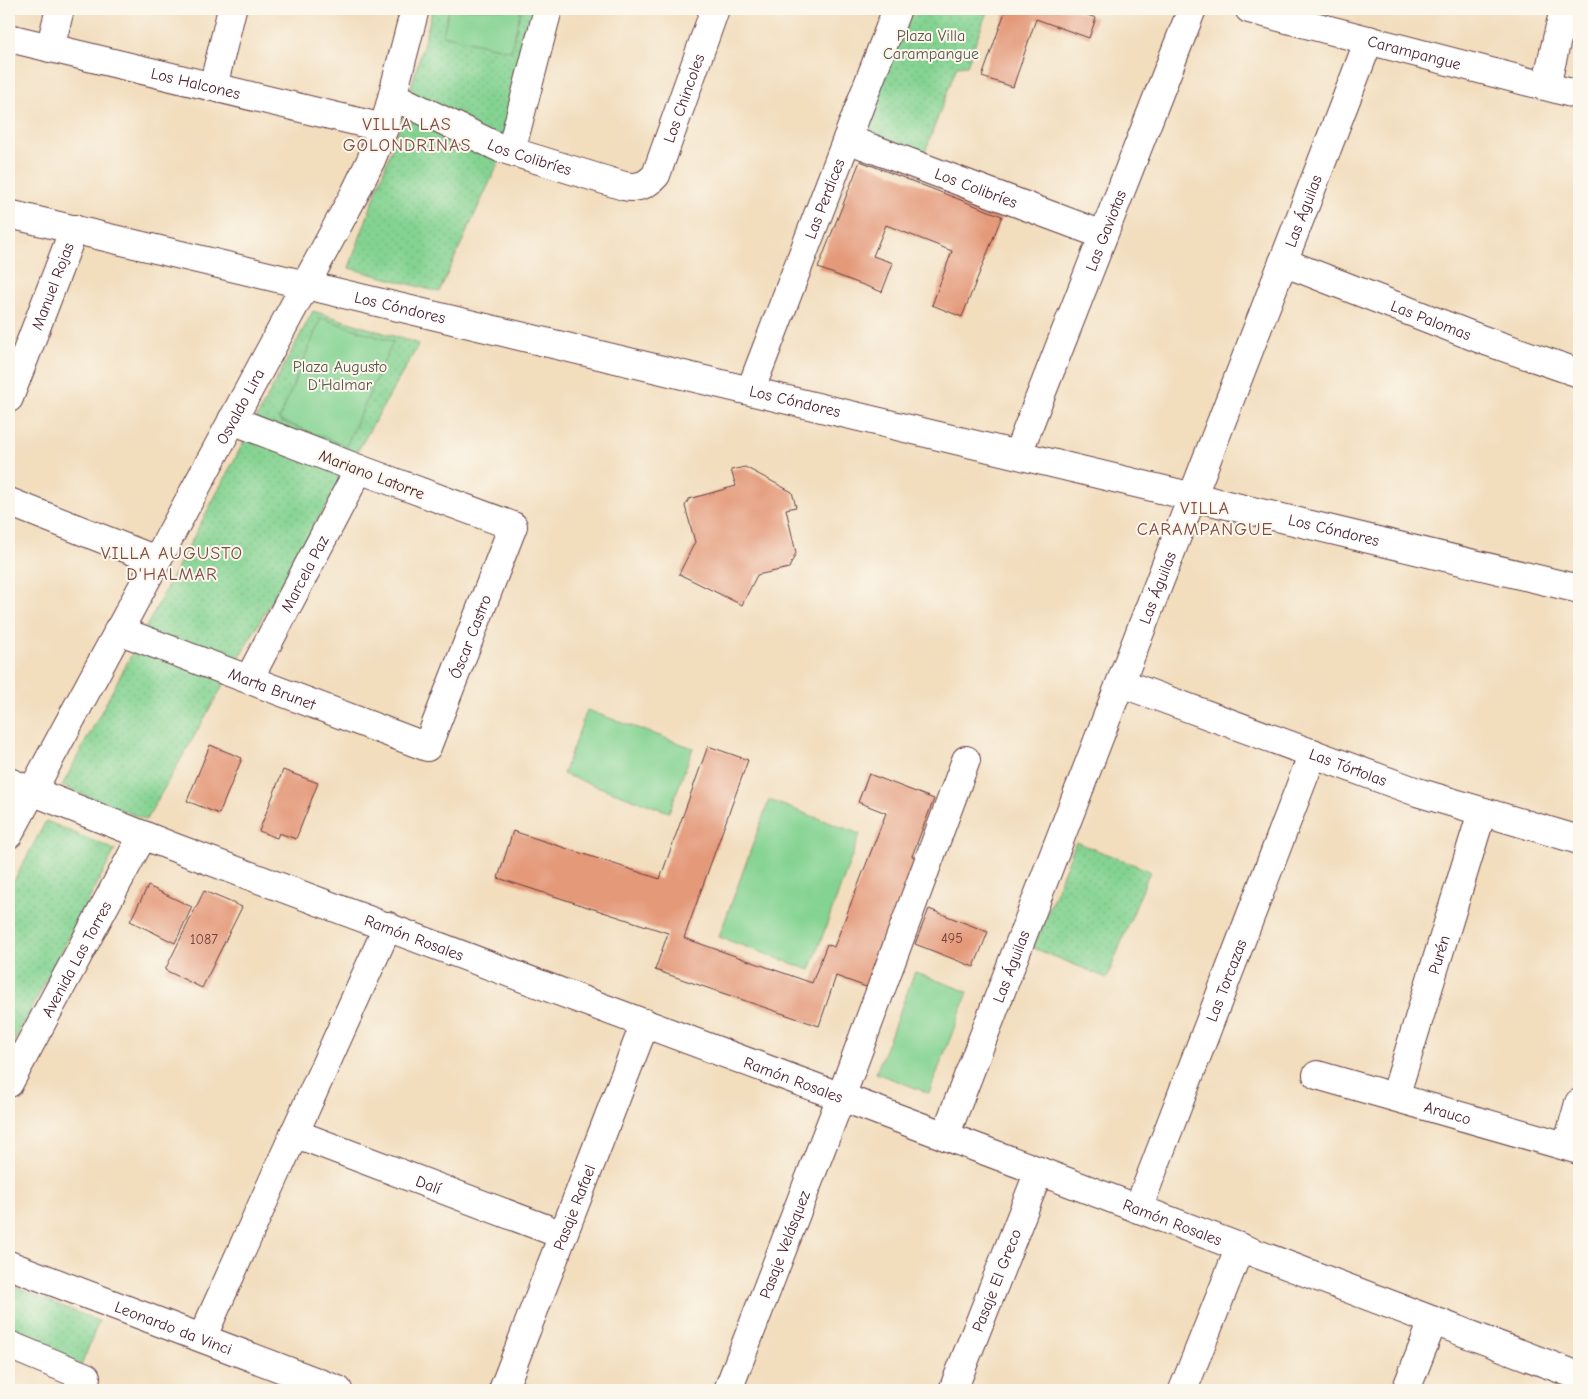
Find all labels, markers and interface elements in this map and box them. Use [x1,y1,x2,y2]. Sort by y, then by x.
park label: Plaza Villa Carampangue [883,27,979,63]
street label: Carampangue [1366,32,1463,74]
street label: Los Chincoles [660,51,709,145]
street label: Los Halcones [149,64,242,103]
district label: VILLA LAS GOLONDRINAS [343,114,471,156]
street label: Los Colibríes [484,135,574,179]
street label: Las Perdices [801,156,849,242]
street label: Los Colibríes [932,165,1020,212]
street label: Las Águilas [1282,172,1326,250]
street label: Las Gaviotas [1082,187,1130,274]
street label: Manuel Rojas [28,240,78,333]
street label: Los Cóndores [352,288,447,328]
street label: Las Palomas [1388,297,1474,345]
park label: Plaza Augusto D'Halmar [293,358,387,394]
street label: Osvaldo Lira [213,366,268,448]
street label: Los Cóndores [748,382,843,421]
street label: Mariano Latorre [316,447,427,503]
district label: VILLA CARAMPANGUE [1137,498,1273,540]
street label: Los Cóndores [1286,511,1381,550]
street label: Marcela Paz [278,533,333,615]
district label: VILLA AUGUSTO D'HALMAR [101,543,243,585]
street label: Las Águilas [1136,549,1180,627]
street label: Óscar Castro [446,592,495,681]
street label: Marta Brunet [226,665,318,714]
street label: Las Tórtolas [1306,745,1389,790]
street label: Avenida Las Torres [38,898,116,1020]
street label: Ramón Rosales [362,911,466,965]
street label: Las Águilas [989,928,1034,1005]
house number: 495 [941,930,963,947]
house number: 1087 [190,931,218,948]
street label: Purén [1425,933,1454,977]
street label: Las Torcazas [1203,937,1251,1024]
street label: Ramón Rosales [741,1053,846,1107]
street label: Arauco [1422,1098,1473,1129]
street label: Pasaje Rafael [550,1162,599,1253]
street label: Dalí [413,1172,444,1198]
street label: Pasaje Velásquez [756,1188,814,1301]
street label: Ramón Rosales [1120,1196,1225,1250]
street label: Pasaje El Greco [969,1227,1025,1334]
street label: Leonardo da Vinci [112,1298,234,1359]

